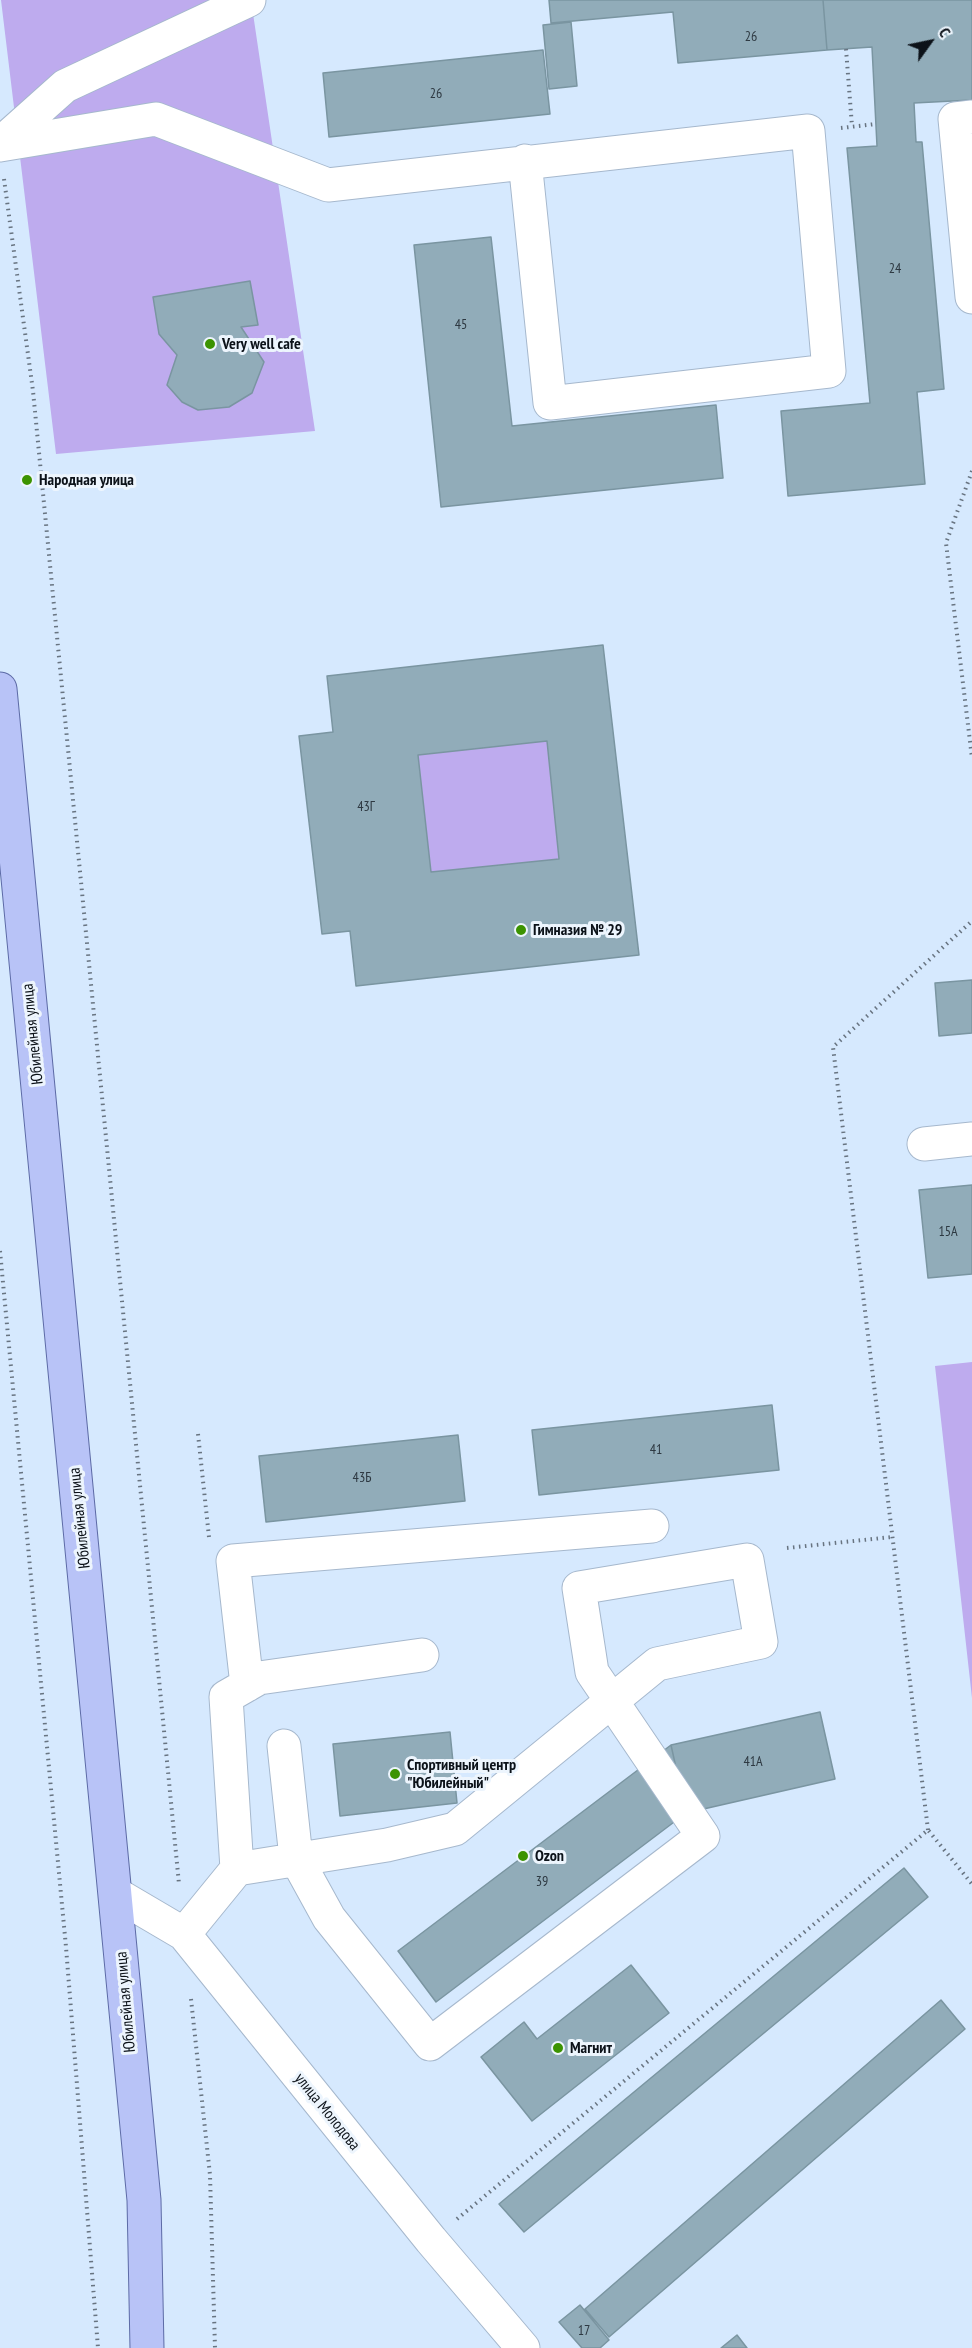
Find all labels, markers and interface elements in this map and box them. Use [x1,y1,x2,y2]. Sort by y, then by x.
north arrow [900,12,960,72]
text: С [935,24,955,41]
house number: 26 [745,29,757,45]
house number: 26 [430,86,442,102]
house number: 24 [889,261,901,277]
house number: 45 [455,317,467,333]
place label: Very well cafe [222,334,301,354]
marker: Very well cafe [203,337,217,351]
place label: Народная улица [39,470,134,490]
marker: Народная улица [20,473,34,487]
house number: 43Г [357,799,375,815]
place label: Гимназия № 29 [533,920,622,940]
marker: Гимназия № 29 [514,923,528,937]
street label: Юбилейная улица [18,983,48,1085]
house number: 15А [938,1224,958,1240]
house number: 41 [650,1442,662,1458]
street label: Юбилейная улица [65,1467,95,1569]
house number: 43Б [353,1470,371,1486]
house number: 41А [743,1754,763,1770]
place label: Спортивный центр "Юбилейный" [407,1755,516,1793]
marker: Спортивный центр "Юбилейный" [388,1767,402,1781]
place label: Ozon [535,1846,564,1866]
marker: Ozon [516,1849,530,1863]
house number: 39 [536,1874,548,1890]
street label: Юбилейная улица [112,1951,140,2053]
place label: Магнит [570,2038,612,2058]
marker: Магнит [551,2041,565,2055]
street label: улица Молодова [290,2070,364,2154]
house number: 17 [578,2323,590,2339]

